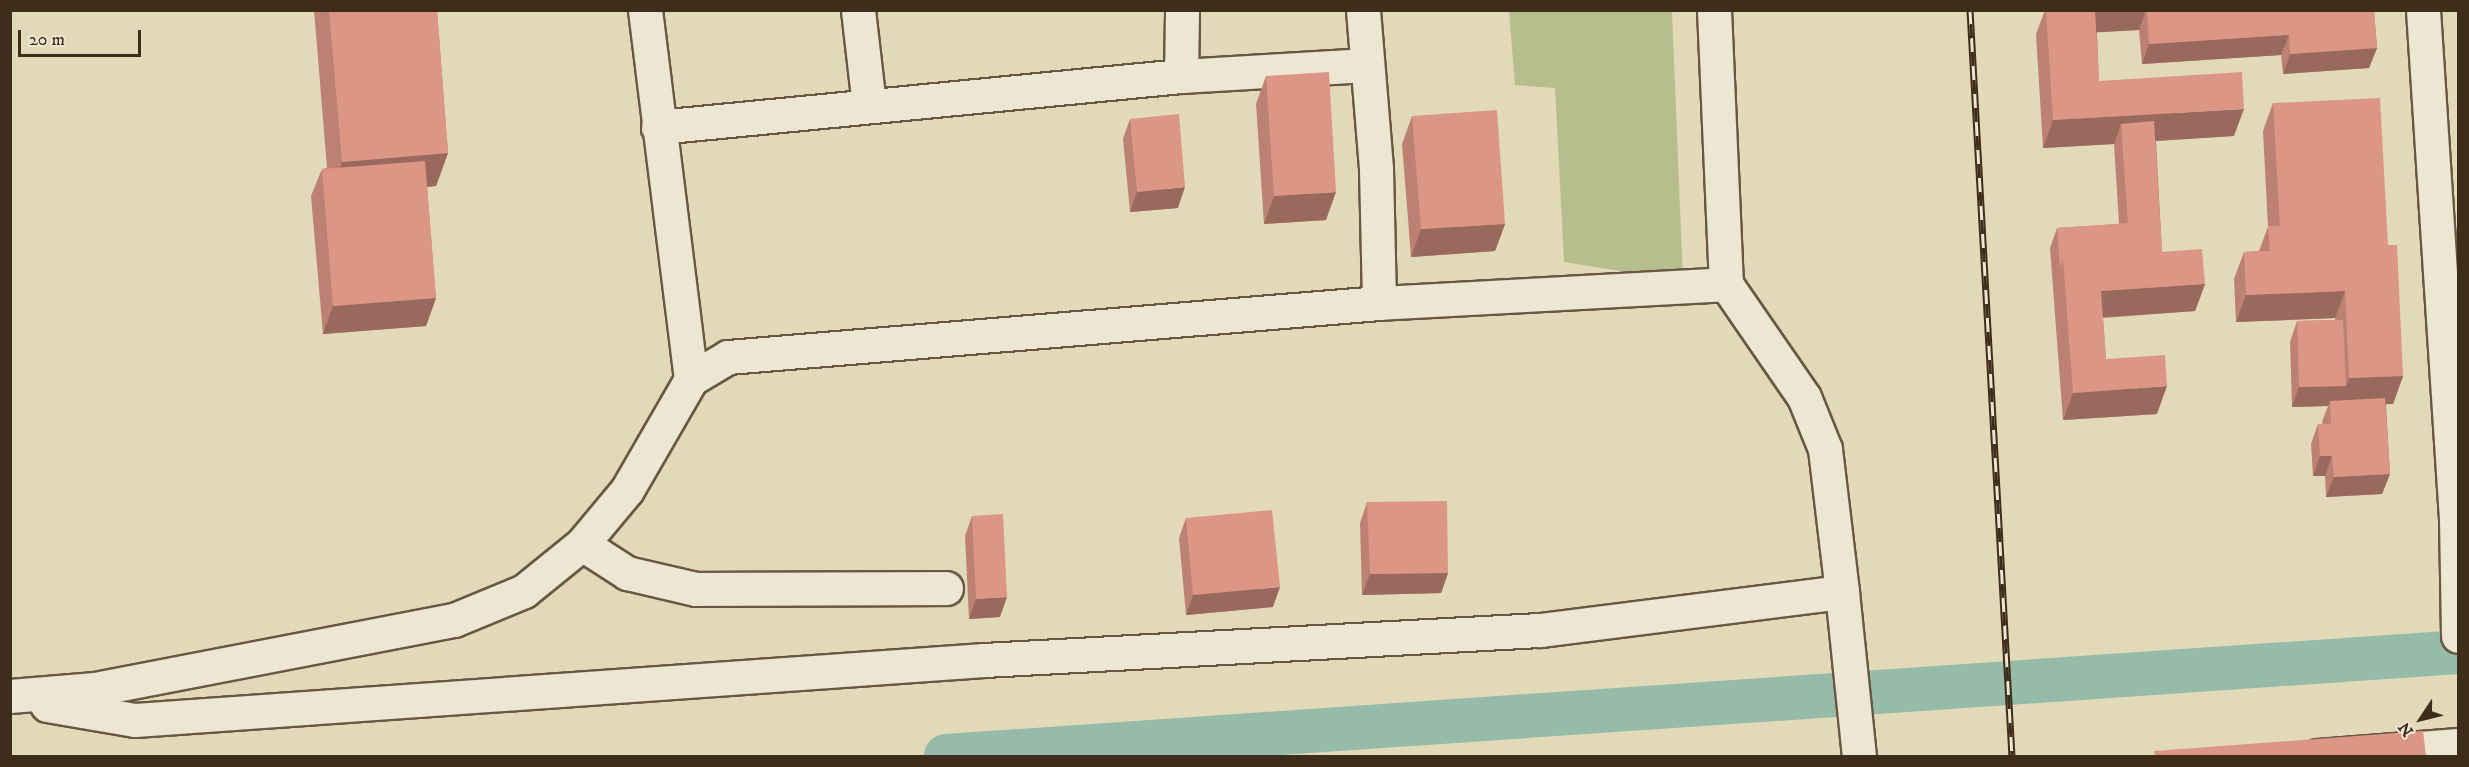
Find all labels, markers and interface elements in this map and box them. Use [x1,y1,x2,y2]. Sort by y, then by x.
scale bar [21,18,144,56]
text: 20 m [29,29,65,51]
north arrow [2391,689,2451,749]
text: N [2394,718,2418,740]

